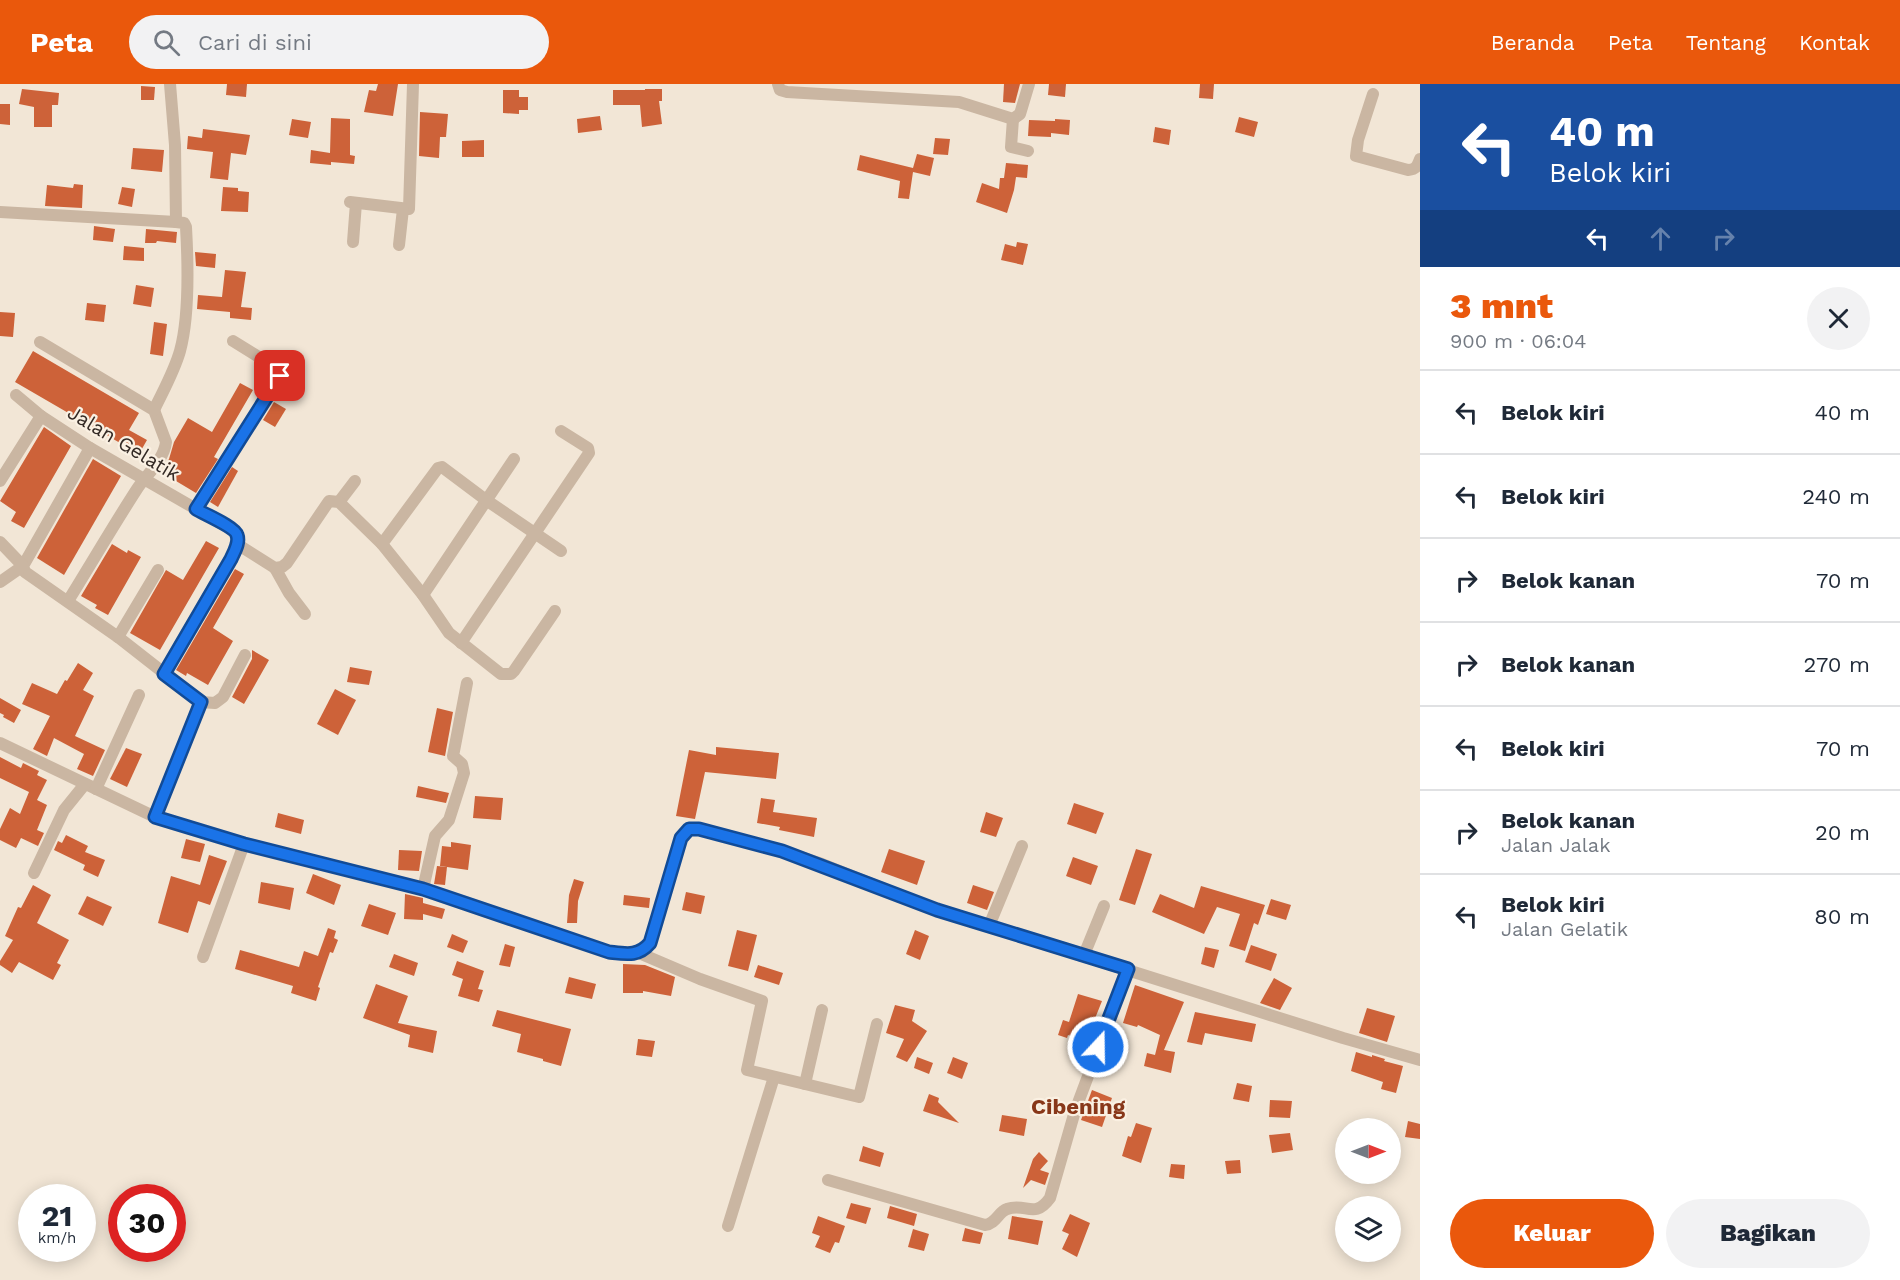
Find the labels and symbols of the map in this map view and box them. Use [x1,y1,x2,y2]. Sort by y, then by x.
pin [254,350,305,401]
street label: Jalan Gelatik [63,400,185,486]
position arrow [1066,1015,1130,1079]
district label: Cibening [1031,1094,1126,1119]
north arrow [1335,1118,1401,1184]
speed limit sign: 30 [108,1184,186,1262]

